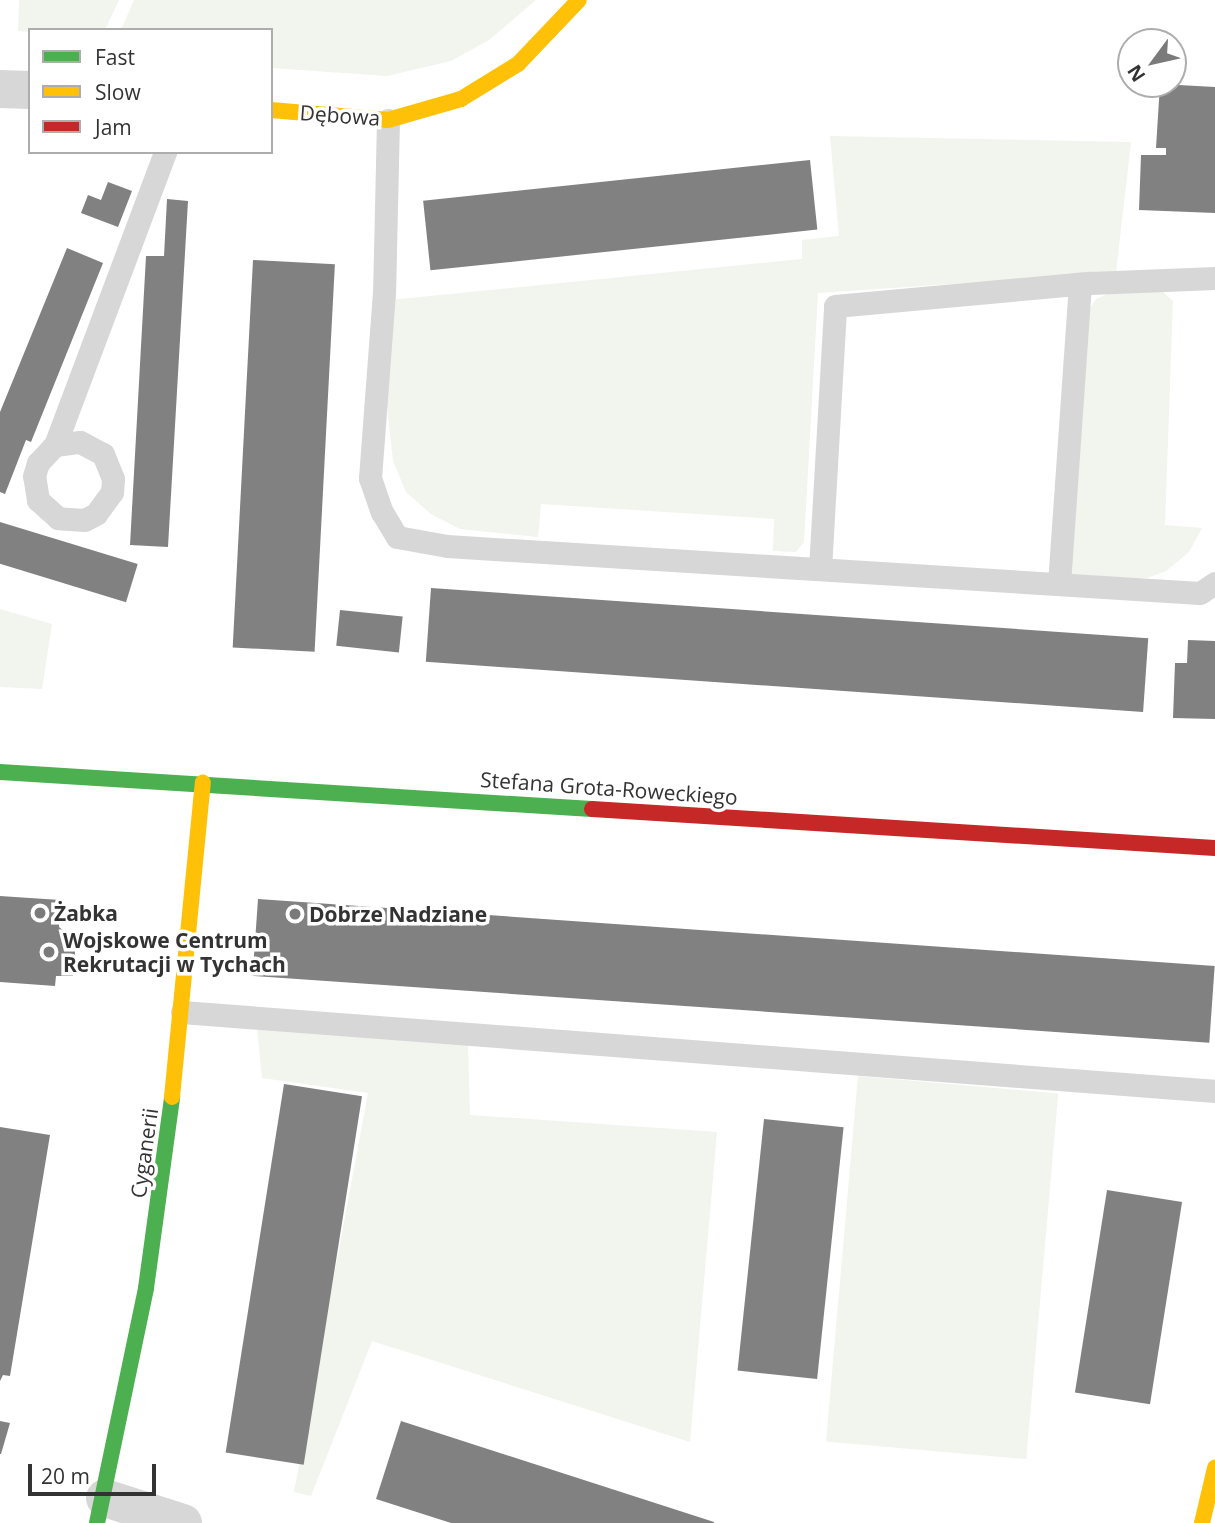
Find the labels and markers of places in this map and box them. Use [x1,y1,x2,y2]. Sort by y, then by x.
place label: Żabka [54,900,118,926]
place label: Dobrze Nadziane [309,901,487,927]
marker: Żabka [32,905,48,921]
marker: Dobrze Nadziane [287,906,303,922]
place label: Wojskowe Centrum Rekrutacji w Tychach [63,927,286,977]
marker: Wojskowe Centrum Rekrutacji w Tychach [41,944,57,960]

